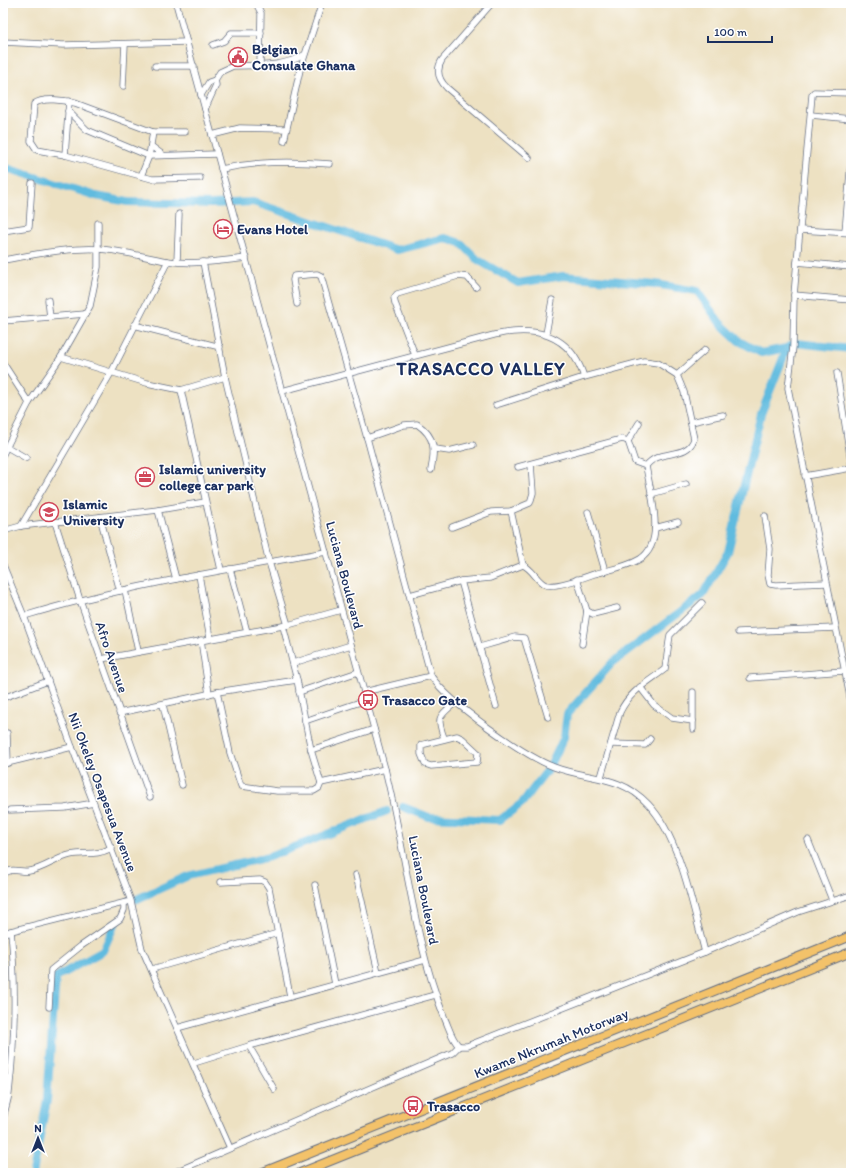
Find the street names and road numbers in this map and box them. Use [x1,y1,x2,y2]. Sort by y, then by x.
street label: Luciana Boulevard [322,519,367,631]
street label: Afro Avenue [91,619,132,695]
street label: Nii Okeley Osapesua Avenue [64,710,141,875]
street label: Luciana Boulevard [405,834,443,946]
street label: Kwame Nkrumah Motorway [472,1005,631,1082]

